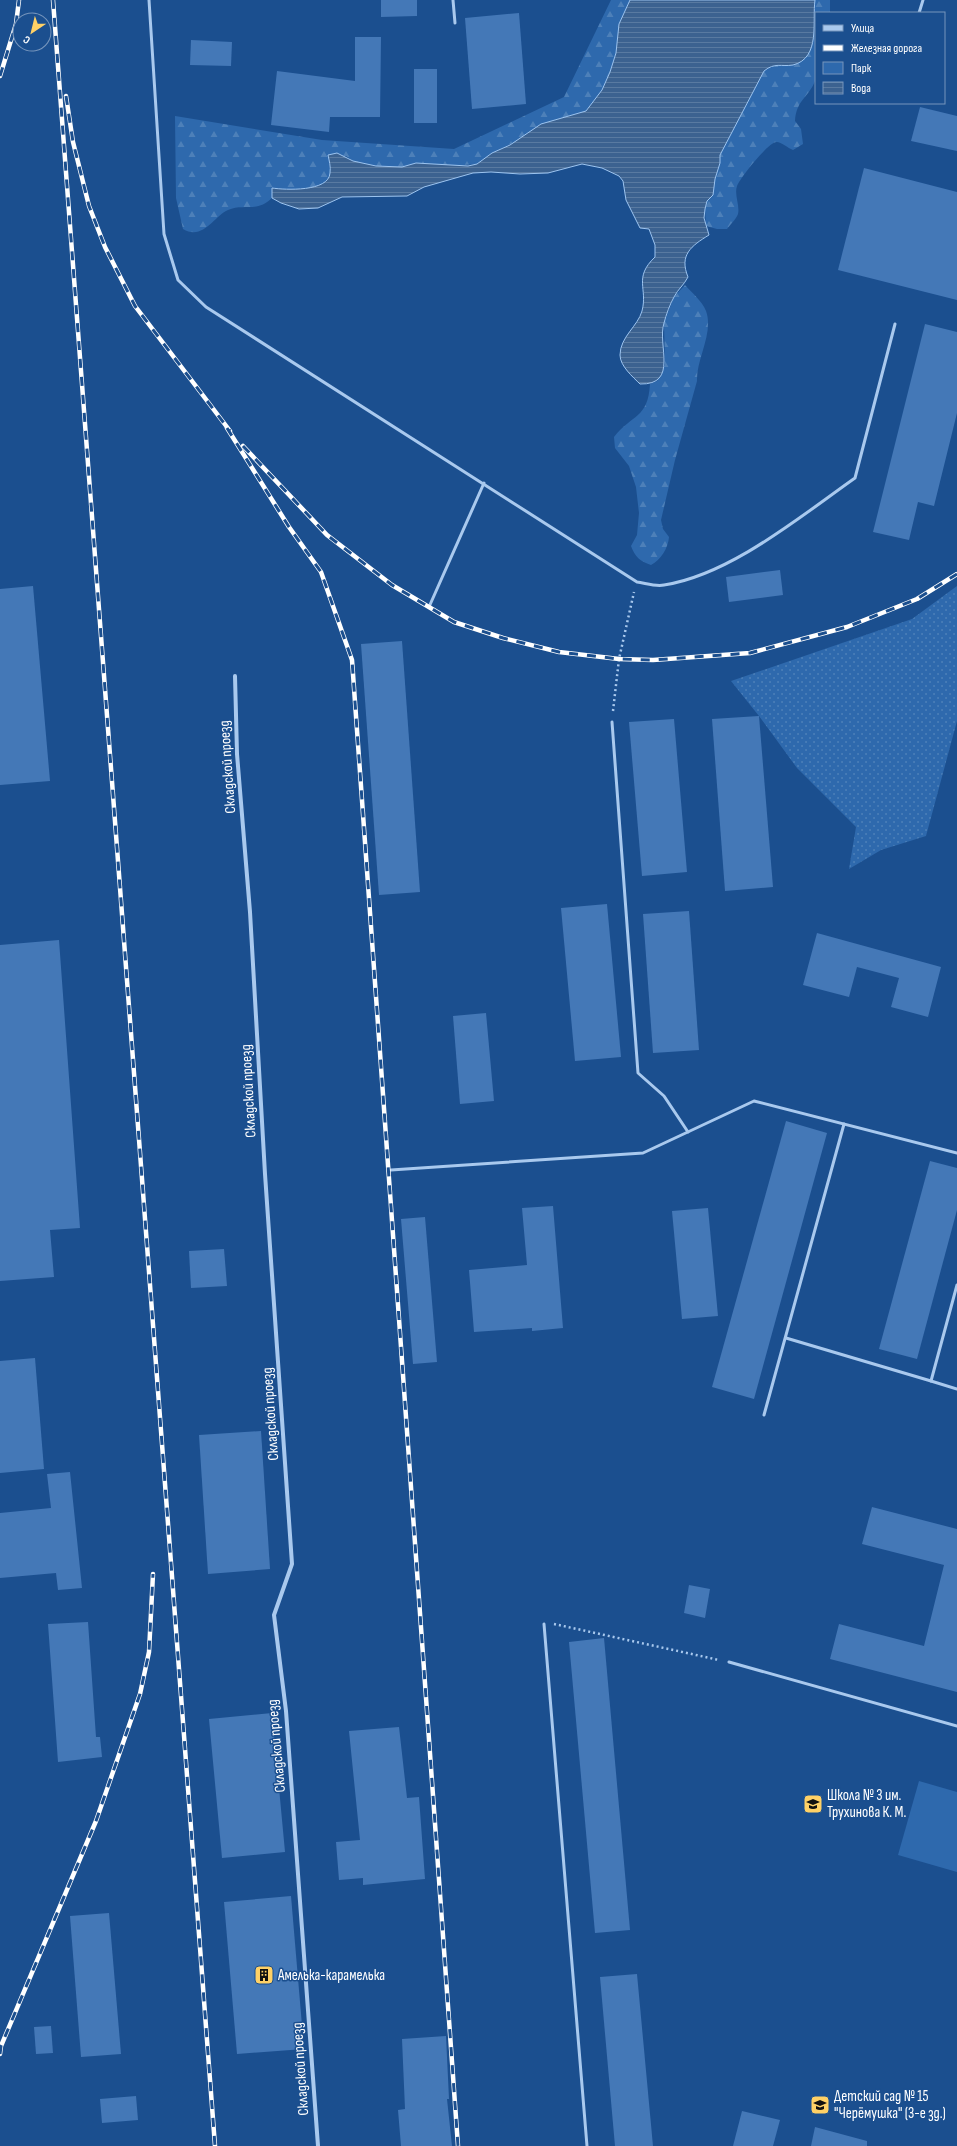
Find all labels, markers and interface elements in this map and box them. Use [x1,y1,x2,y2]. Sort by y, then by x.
north arrow [12,12,52,52]
legend [815,12,945,104]
text: Улица [851,21,875,36]
text: С [20,33,33,47]
text: Железная дорога [851,41,923,56]
text: Парк [851,61,872,76]
text: Вода [851,81,871,96]
street label: Складской проезд [215,720,240,814]
street label: Складской проезд [237,1044,260,1138]
street label: Складской проезд [258,1367,283,1461]
street label: Складской проезд [263,1699,290,1793]
place label: Школа № 3 им. Трухинова К. М. [827,1786,906,1822]
school or university icon: Школа № 3 им. Трухинова К. М. [802,1793,824,1815]
building icon: Амелька-карамелька [253,1964,275,1986]
place label: Амелька-карамелька [277,1966,385,1985]
street label: Складской проезд [288,2022,313,2116]
place label: Детский сад № 15 "Черёмушка" (3-е зд.) [834,2087,946,2123]
school or university icon: Детский сад № 15 "Черёмушка" (3-е зд.) [809,2094,831,2116]

